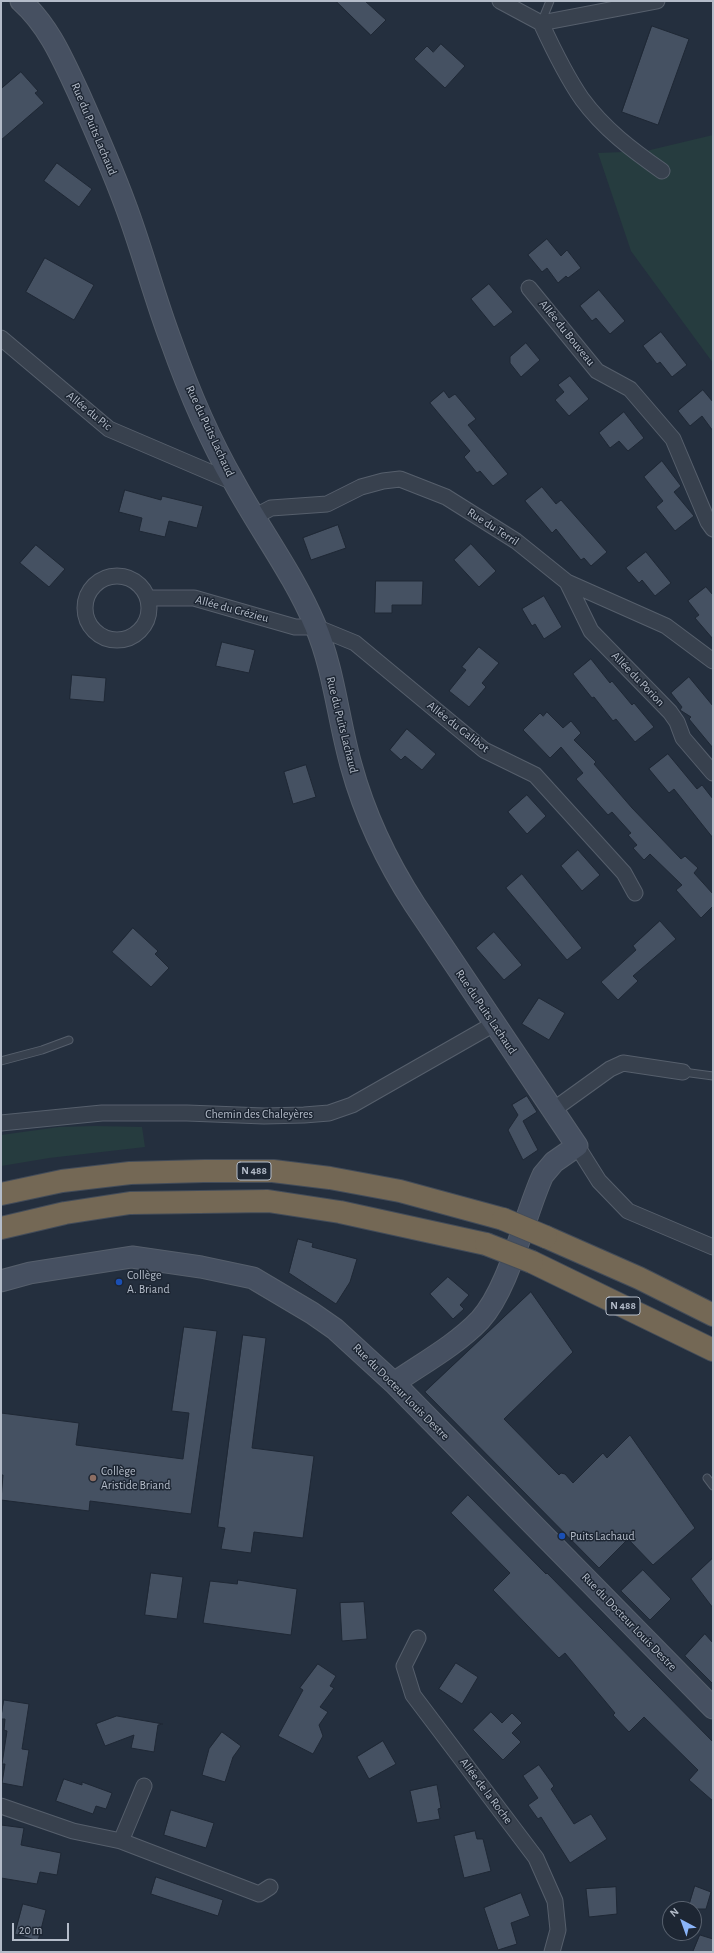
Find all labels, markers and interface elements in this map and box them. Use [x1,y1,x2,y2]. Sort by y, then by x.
street label: Rue du Puits Lachaud [68,81,120,177]
street label: Allée du Bouveau [536,297,598,369]
street label: Rue du Puits Lachaud [183,383,237,479]
street label: Allée du Pic [63,388,115,434]
street label: Rue du Terril [465,505,521,549]
street label: Allée du Crézieu [194,592,270,626]
street label: Allée du Porion [608,649,668,709]
street label: Rue du Puits Lachaud [323,675,361,775]
street label: Allée du Galibot [424,698,492,756]
street label: Rue du Puits Lachaud [452,967,520,1057]
street label: Chemin des Chaleyères [205,1107,313,1121]
road number: N 488 [237,1162,271,1180]
place label: Collège A. Briand [127,1268,170,1296]
marker: Collège A. Briand [114,1277,124,1287]
road number: N 488 [606,1297,640,1315]
street label: Rue du Docteur Louis Destre [350,1341,452,1443]
place label: Collège Aristide Briand [101,1464,170,1492]
marker: Collège Aristide Briand [88,1473,98,1483]
place label: Puits Lachaud [570,1529,635,1543]
marker: Puits Lachaud [557,1531,567,1541]
street label: Rue du Docteur Louis Destre [578,1570,680,1674]
street label: Allée de la Roche [457,1755,515,1827]
north arrow [662,1901,702,1941]
text: N [668,1906,681,1919]
scale bar [14,1915,71,1941]
text: 20 m [19,1924,42,1936]

